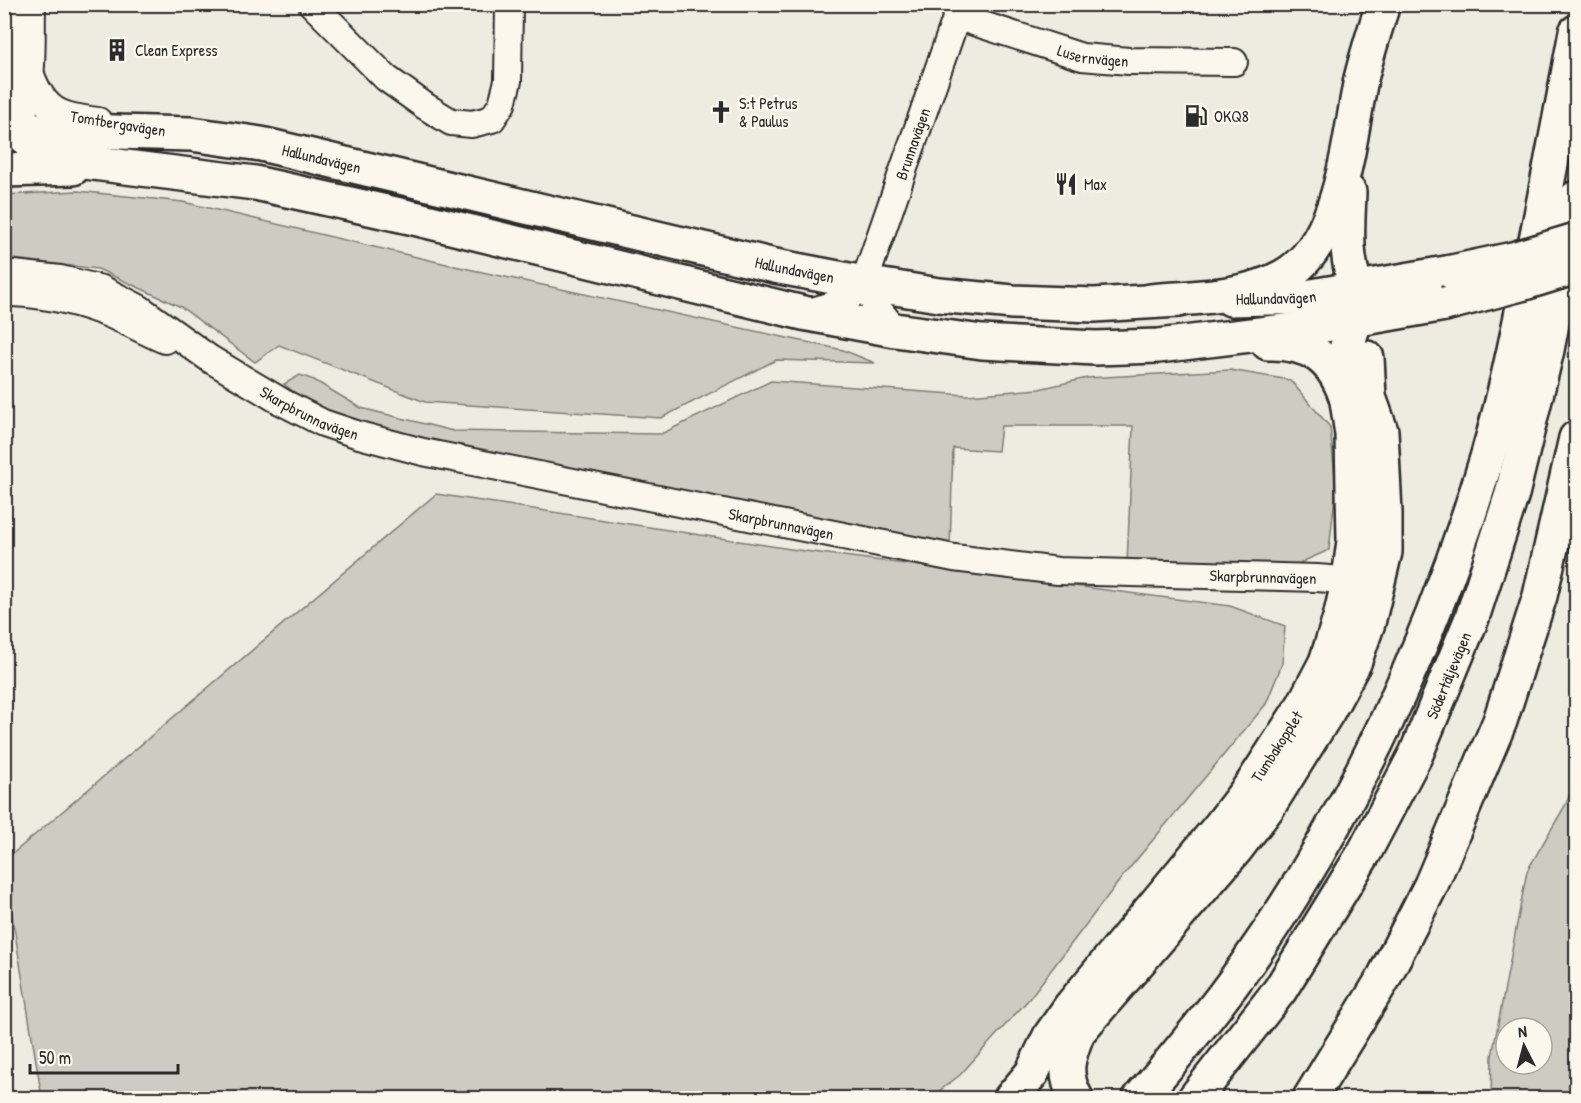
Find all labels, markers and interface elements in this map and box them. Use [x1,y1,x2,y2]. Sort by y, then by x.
building icon: Clean Express [104,37,130,63]
place label: Clean Express [135,39,218,61]
street label: Lusernvägen [1055,39,1129,72]
place label: S:t Petrus & Paulus [739,92,798,132]
church icon: S:t Petrus & Paulus [708,99,734,125]
fuel station icon: OKQ8 [1183,103,1209,129]
street label: Tomtbergavägen [69,105,167,141]
street label: Brunnavägen [890,105,935,183]
place label: OKQ8 [1214,105,1249,127]
street label: Hallundavägen [280,138,363,178]
restaurant icon: Max [1053,171,1079,197]
place label: Max [1084,173,1107,195]
street label: Hallundavägen [753,251,836,288]
street label: Hallundavägen [1236,284,1318,310]
street label: Skarpbrunnavägen [256,380,361,445]
street label: Skarpbrunnavägen [727,502,836,545]
street label: Skarpbrunnavägen [1209,564,1317,589]
street label: Södertäljevägen [1421,629,1476,722]
street label: Tumbakopplet [1246,706,1308,786]
north arrow [1494,1016,1554,1076]
text: N [1517,1020,1528,1042]
scale bar [30,1037,178,1075]
text: 50 m [39,1045,71,1070]

